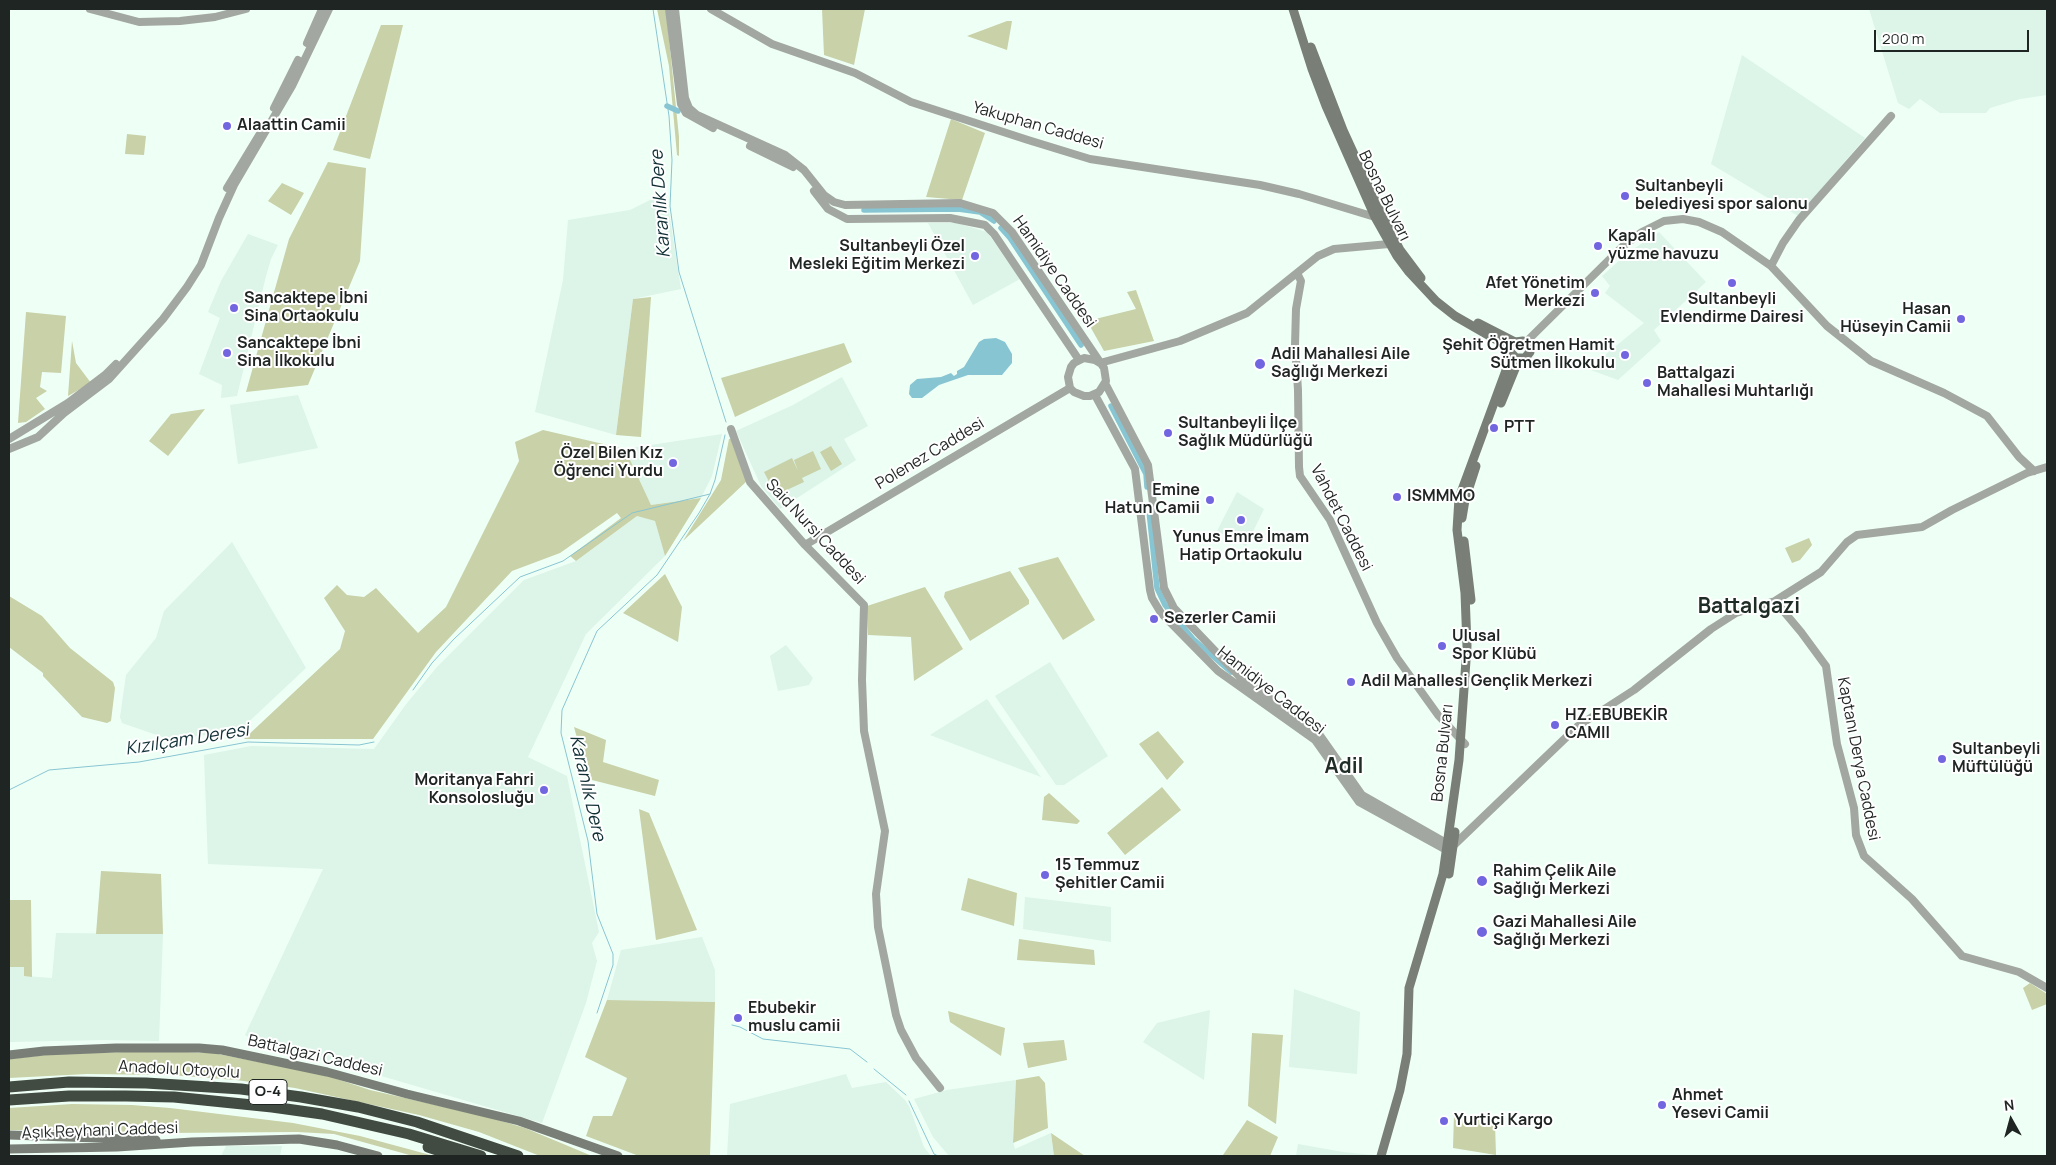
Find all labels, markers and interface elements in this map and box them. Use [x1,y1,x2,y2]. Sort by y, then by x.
scale bar [1876,20,2031,52]
text: 200 m [1882,28,1925,49]
street label: Yakuphan Caddesi [970,98,1106,154]
place label: Alaattin Camii [237,116,346,136]
marker: Alaattin Camii [221,120,233,132]
street label: Bosna Bulvarı [1354,148,1414,244]
water label: Karanlık Dere [646,149,676,259]
place label: Sultanbeyli belediyesi spor salonu [1635,177,1808,215]
marker: Sultanbeyli belediyesi spor salonu [1619,190,1631,202]
street label: Hamidiye Caddesi [1008,213,1100,331]
place label: Kapalı yüzme havuzu [1608,227,1719,265]
place label: Sultanbeyli Özel Mesleki Eğitim Merkezi [789,237,965,275]
marker: Kapalı yüzme havuzu [1592,240,1604,252]
marker: Sultanbeyli Özel Mesleki Eğitim Merkezi [969,250,981,262]
place label: Afet Yönetim Merkezi [1485,274,1585,312]
marker: Sultanbeyli Evlendirme Dairesi [1726,277,1738,289]
marker: Afet Yönetim Merkezi [1589,287,1601,299]
place label: Sancaktepe İbni Sina Ortaokulu [244,289,368,327]
place label: Sultanbeyli Evlendirme Dairesi [1660,290,1804,328]
place label: Hasan Hüseyin Camii [1840,300,1951,338]
marker: Sancaktepe İbni Sina Ortaokulu [228,302,240,314]
marker: Hasan Hüseyin Camii [1955,313,1967,325]
place label: Sancaktepe İbni Sina İlkokulu [237,334,361,372]
place label: Şehit Öğretmen Hamit Sütmen İlkokulu [1442,336,1615,374]
place label: Adil Mahallesi Aile Sağlığı Merkezi [1271,345,1410,383]
marker: Sancaktepe İbni Sina İlkokulu [221,347,233,359]
marker: Şehit Öğretmen Hamit Sütmen İlkokulu [1619,349,1631,361]
marker: Adil Mahallesi Aile Sağlığı Merkezi [1253,357,1267,371]
place label: Battalgazi Mahallesi Muhtarlığı [1657,364,1814,402]
marker: Battalgazi Mahallesi Muhtarlığı [1641,377,1653,389]
street label: Polenez Caddesi [872,414,988,494]
place label: Sultanbeyli İlçe Sağlık Müdürlüğü [1178,414,1313,452]
place label: PTT [1504,418,1535,438]
marker: PTT [1488,422,1500,434]
marker: Sultanbeyli İlçe Sağlık Müdürlüğü [1162,427,1174,439]
place label: Özel Bilen Kız Öğrenci Yurdu [554,444,663,482]
marker: Özel Bilen Kız Öğrenci Yurdu [667,457,679,469]
street label: Vahdet Caddesi [1306,462,1376,574]
street label: Said Nursi Caddesi [761,475,869,589]
place label: Emine Hatun Camii [1105,481,1200,519]
place label: ISMMMO [1407,487,1475,507]
marker: ISMMMO [1391,491,1403,503]
marker: Emine Hatun Camii [1204,494,1216,506]
marker: Yunus Emre İmam Hatip Ortaokulu [1235,514,1247,526]
place label: Yunus Emre İmam Hatip Ortaokulu [1173,528,1309,566]
district label: Battalgazi [1698,594,1800,620]
place label: Sezerler Camii [1164,609,1276,629]
marker: Sezerler Camii [1148,613,1160,625]
place label: Ulusal Spor Klübü [1452,627,1537,665]
marker: Ulusal Spor Klübü [1436,640,1448,652]
street label: Hamidiye Caddesi [1213,643,1329,739]
place label: Adil Mahallesi Gençlik Merkezi [1361,672,1592,692]
marker: Adil Mahallesi Gençlik Merkezi [1345,676,1357,688]
street label: Kaptanı Derya Caddesi [1833,676,1883,842]
street label: Bosna Bulvarı [1428,703,1458,803]
place label: HZ.EBUBEKİR CAMII [1565,706,1668,744]
marker: HZ.EBUBEKİR CAMII [1549,719,1561,731]
water label: Kızılçam Deresi [124,720,250,760]
water label: Karanlık Dere [564,733,610,843]
place label: Sultanbeyli Müftülüğü [1952,740,2040,778]
marker: Sultanbeyli Müftülüğü [1936,753,1948,765]
district label: Adil [1325,754,1363,780]
place label: Moritanya Fahri Konsolosluğu [415,771,534,809]
marker: Moritanya Fahri Konsolosluğu [538,784,550,796]
place label: 15 Temmuz Şehitler Camii [1055,856,1165,894]
place label: Rahim Çelik Aile Sağlığı Merkezi [1493,862,1616,900]
marker: 15 Temmuz Şehitler Camii [1039,869,1051,881]
marker: Rahim Çelik Aile Sağlığı Merkezi [1475,874,1489,888]
place label: Gazi Mahallesi Aile Sağlığı Merkezi [1493,913,1637,951]
marker: Gazi Mahallesi Aile Sağlığı Merkezi [1475,925,1489,939]
place label: Ebubekir muslu camii [748,999,840,1037]
marker: Ebubekir muslu camii [732,1012,744,1024]
street label: Battalgazi Caddesi [246,1031,384,1081]
street label: Anadolu Otoyolu [118,1057,240,1083]
road number: O-4 [249,1080,287,1104]
place label: Ahmet Yesevi Camii [1672,1086,1769,1124]
north arrow [1986,1095,2036,1145]
text: N [2003,1095,2015,1115]
marker: Ahmet Yesevi Camii [1656,1099,1668,1111]
place label: Yurtiçi Kargo [1454,1111,1553,1131]
marker: Yurtiçi Kargo [1438,1115,1450,1127]
street label: Aşık Reyhani Caddesi [21,1119,179,1143]

